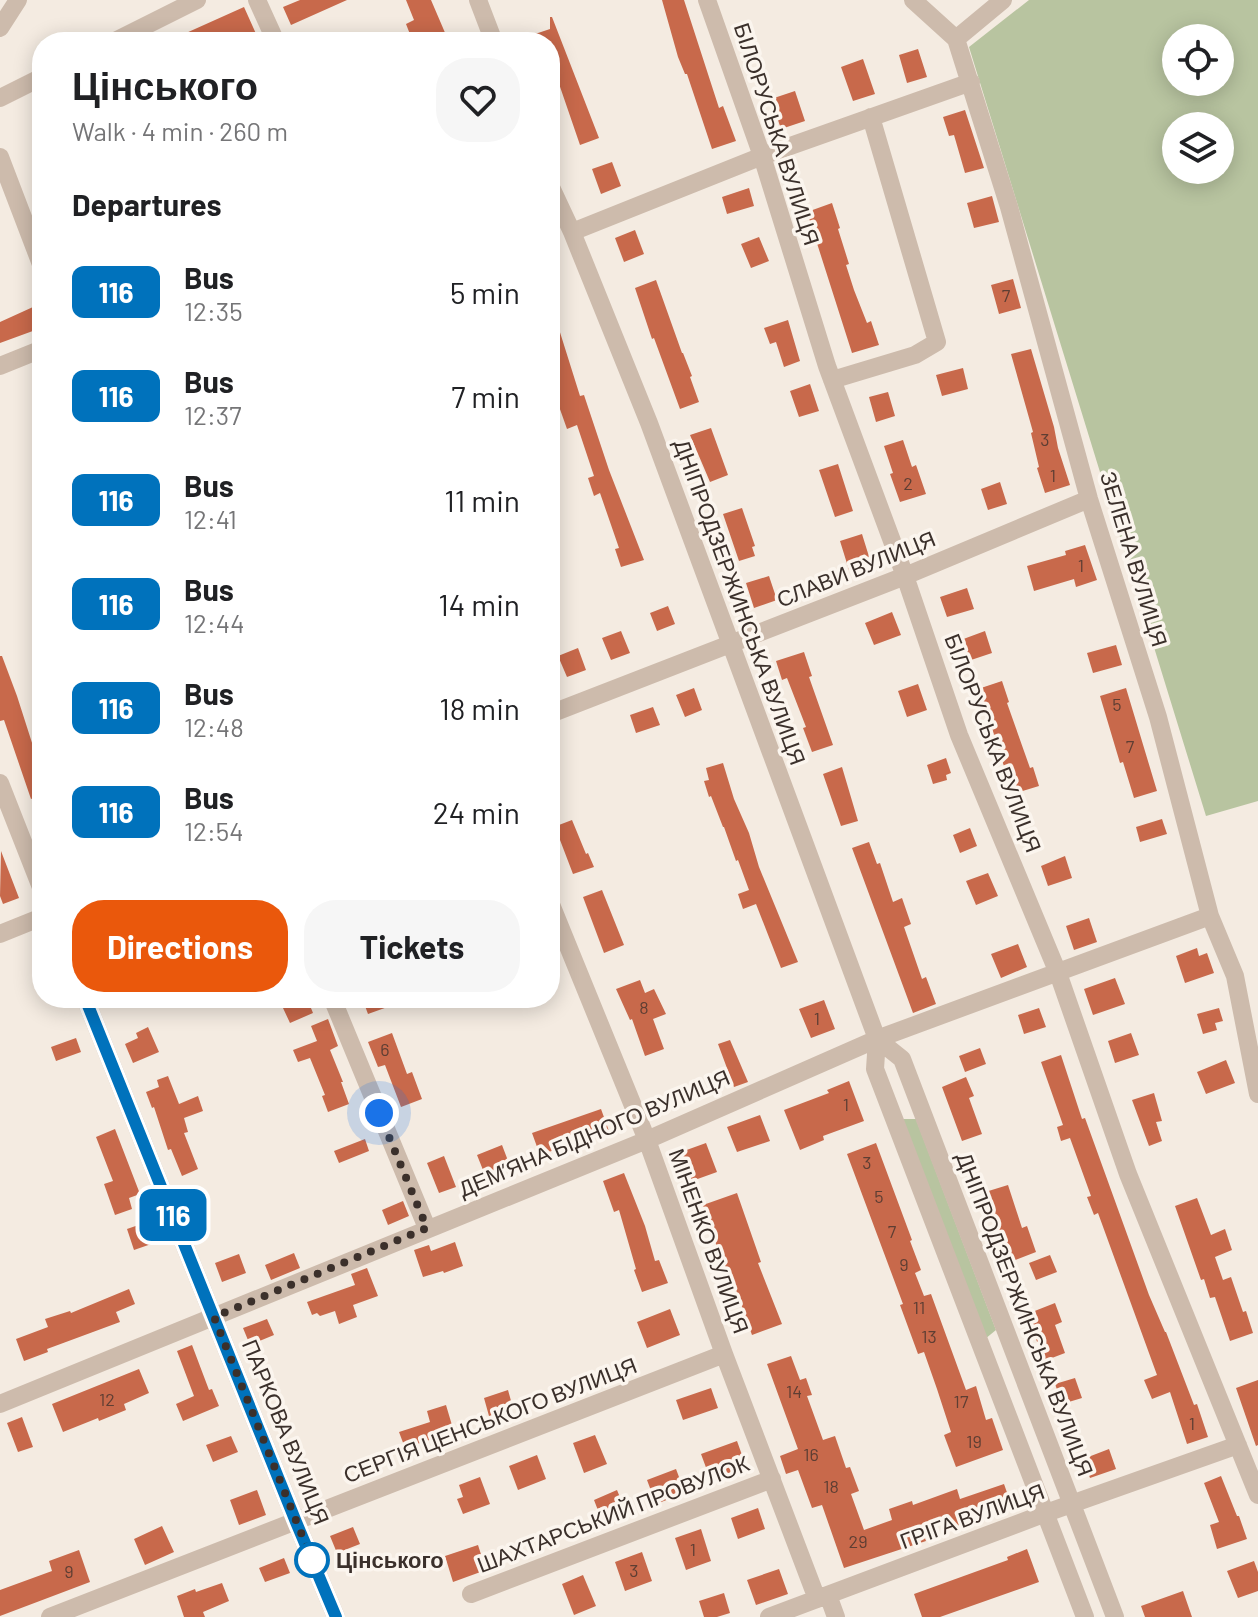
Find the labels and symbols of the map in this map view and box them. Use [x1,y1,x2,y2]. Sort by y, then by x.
street label: БІЛОРУСЬКА ВУЛИЦЯ [729,19,826,248]
house number: 7 [1002,284,1011,306]
house number: 3 [1040,428,1050,450]
street label: ДНІПРОДЗЕРЖИНСЬКА ВУЛИЦЯ [669,435,812,768]
house number: 1 [1050,464,1056,486]
street label: ЗЕЛЕНА ВУЛИЦЯ [1095,468,1174,650]
house number: 2 [903,472,913,494]
street label: СЛАВИ ВУЛИЦЯ [773,524,939,613]
house number: 1 [1078,554,1084,576]
street label: БІЛОРУСЬКА ВУЛИЦЯ [939,630,1048,856]
house number: 5 [1112,693,1122,715]
house number: 7 [1126,735,1135,757]
house number: 8 [639,996,649,1018]
house number: 1 [814,1007,820,1029]
house number: 6 [380,1038,390,1060]
street label: ДЕМ’ЯНА БІДНОГО ВУЛИЦЯ [454,1063,734,1202]
your location [359,1093,399,1133]
house number: 1 [843,1093,849,1115]
street label: МІНЕНКО ВУЛИЦЯ [664,1145,755,1337]
street label: ДНІПРОДЗЕРЖИНСЬКА ВУЛИЦЯ [951,1148,1100,1480]
house number: 3 [862,1151,872,1173]
house number: 5 [874,1185,884,1207]
line badge: 116 [127,1189,219,1241]
house number: 7 [888,1220,897,1242]
house number: 9 [899,1253,909,1275]
house number: 11 [913,1296,925,1318]
house number: 13 [921,1325,937,1347]
street label: ПАРКОВА ВУЛИЦЯ [237,1335,336,1528]
street label: СЕРГІЯ ЦЕНСЬКОГО ВУЛИЦЯ [339,1351,640,1488]
house number: 14 [786,1380,802,1402]
house number: 12 [99,1388,115,1410]
house number: 17 [954,1390,969,1412]
house number: 1 [1189,1412,1195,1434]
house number: 19 [966,1430,982,1452]
house number: 16 [803,1443,819,1465]
street label: ШАХТАРСЬКИЙ ПРОВУЛОК [473,1449,752,1577]
house number: 18 [823,1475,839,1497]
street label: ГРІГА ВУЛИЦЯ [896,1477,1048,1554]
house number: 29 [848,1530,868,1552]
house number: 1 [690,1538,696,1560]
marker: Цінського [295,1543,329,1577]
place label: Цінського [336,1546,444,1573]
house number: 3 [629,1559,639,1581]
house number: 9 [64,1560,74,1582]

